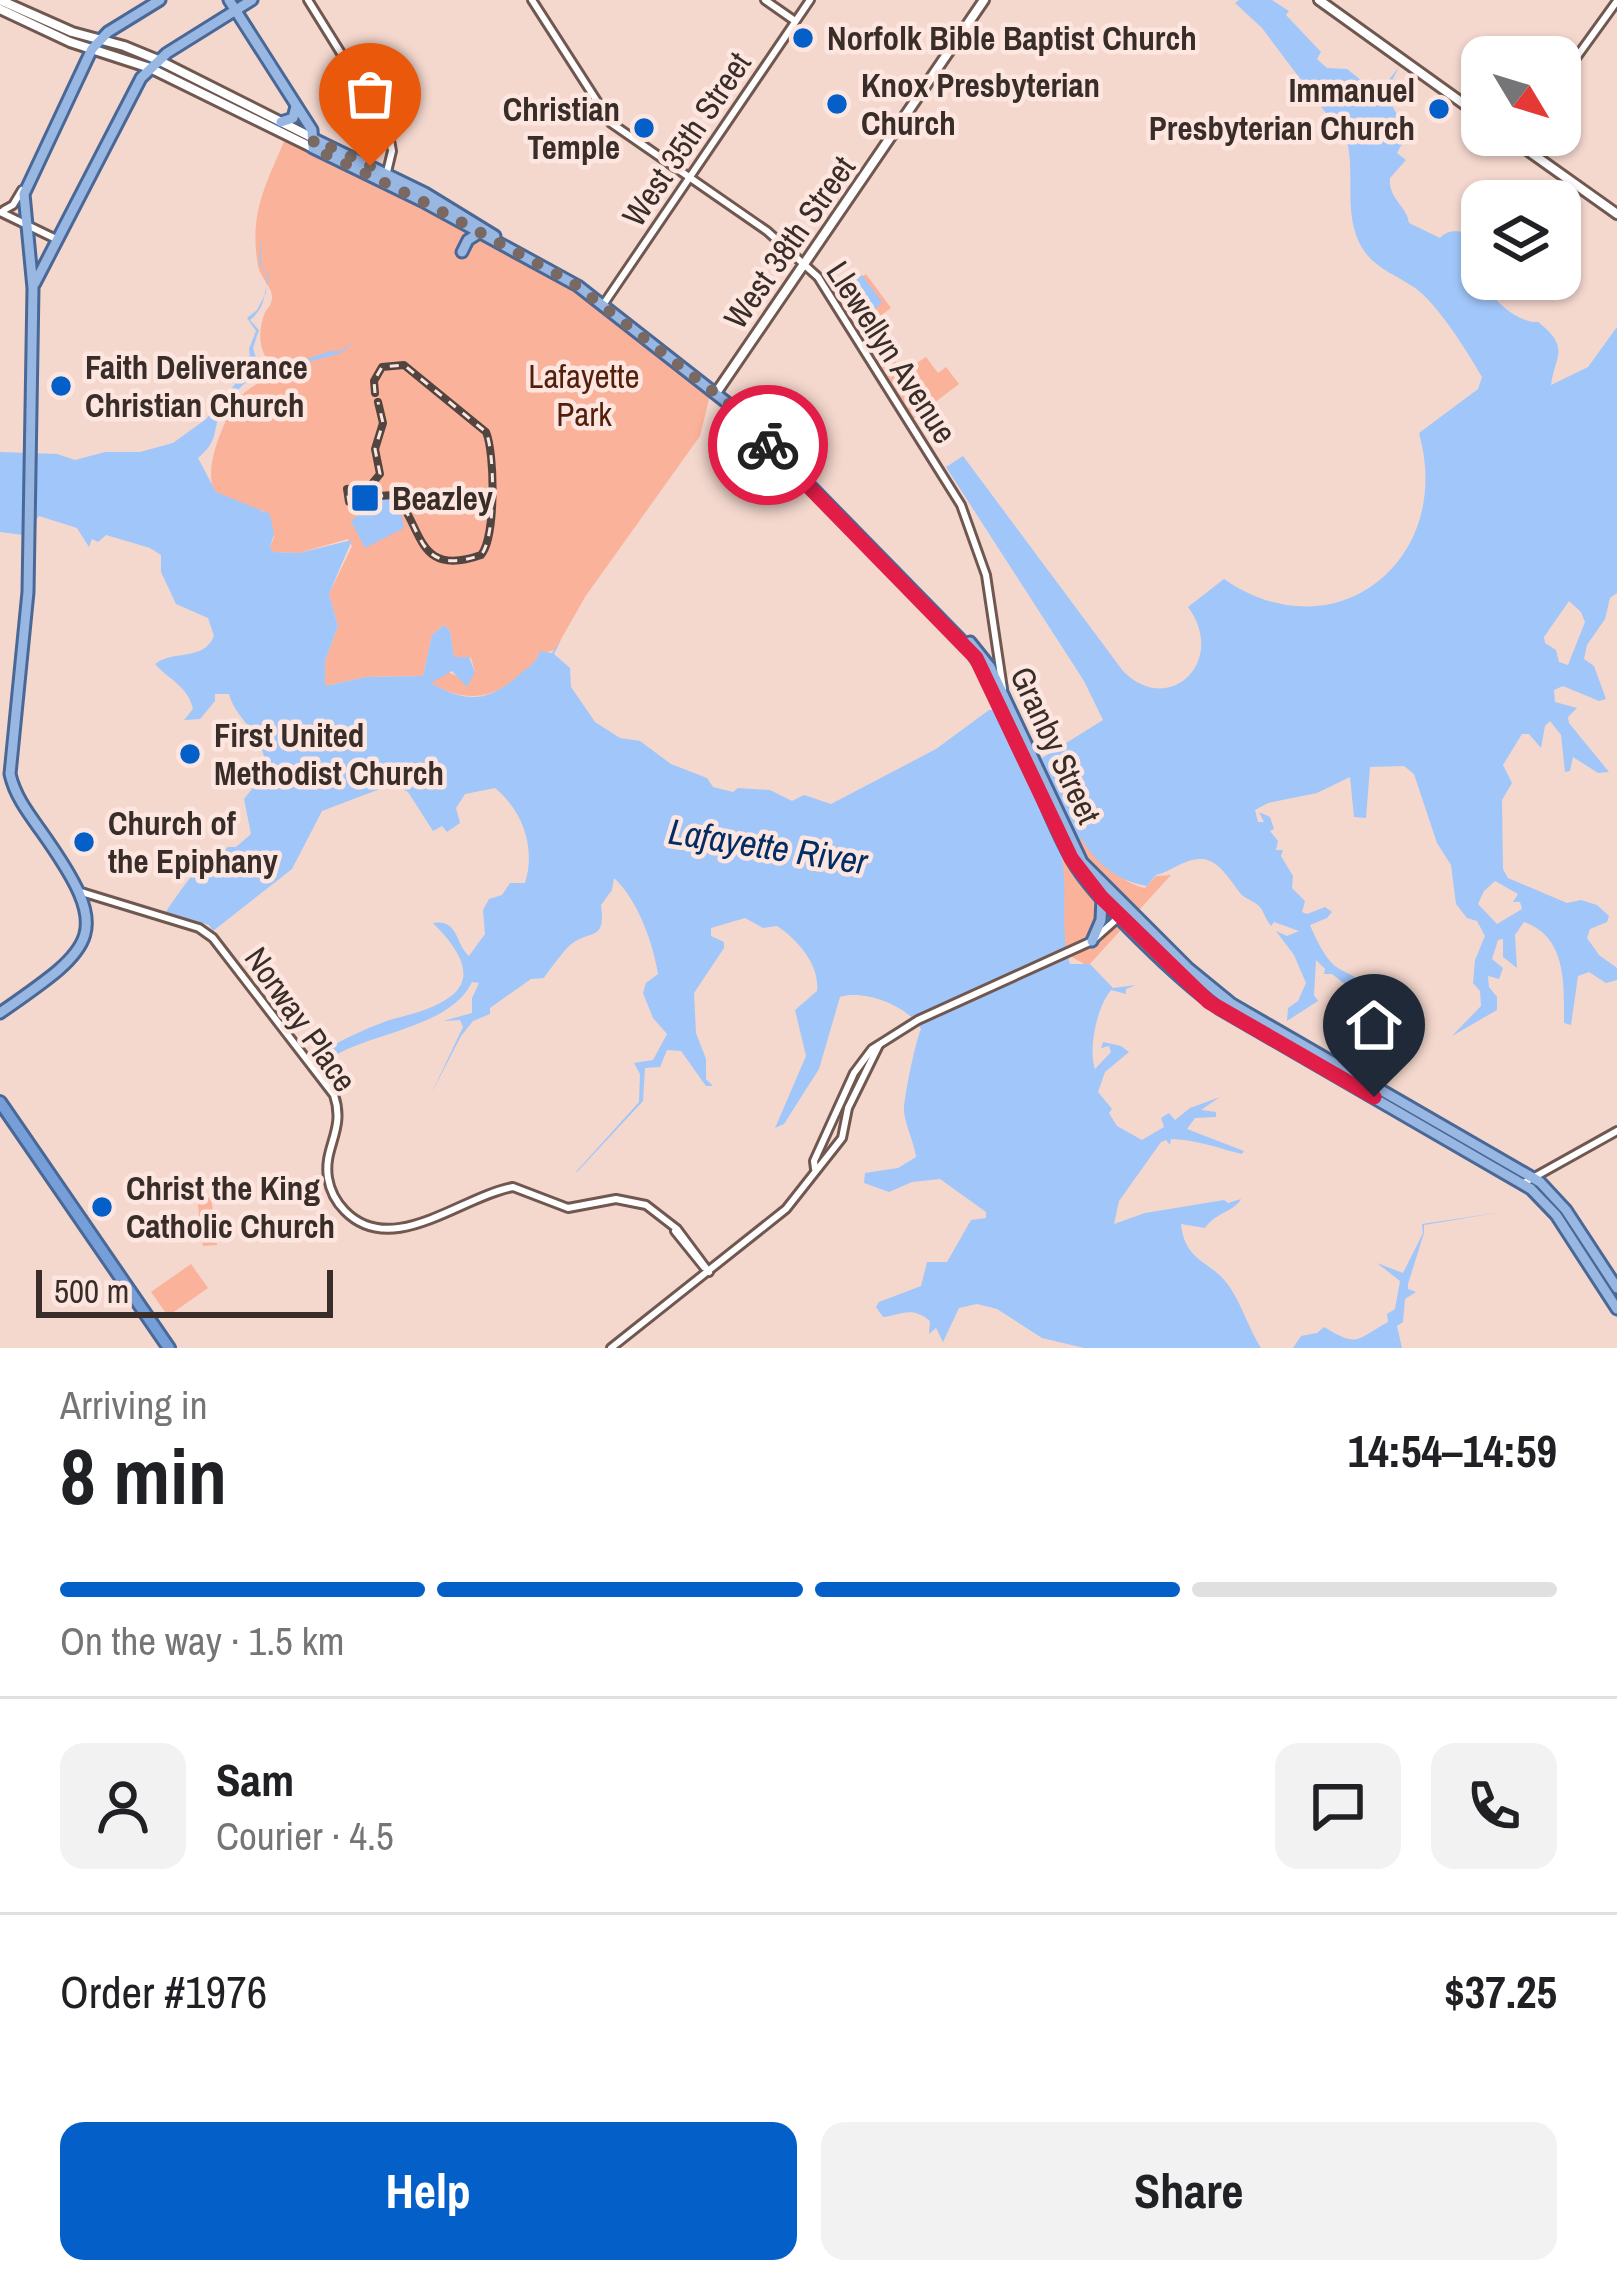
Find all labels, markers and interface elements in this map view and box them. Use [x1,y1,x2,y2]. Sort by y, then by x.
place label: Norfolk Bible Baptist Church [827,16,1197,60]
marker: Norfolk Bible Baptist Church [790,25,816,51]
north arrow [1461,36,1581,156]
map controls [1461,36,1581,300]
pin [319,43,421,166]
street label: West 35th Street [612,43,760,235]
icon: bag [337,61,403,127]
place label: Knox Presbyterian Church [861,63,1100,145]
place label: Immanuel Presbyterian Church [1149,68,1415,150]
place label: Christian Temple [503,87,620,169]
marker: Knox Presbyterian Church [824,91,850,117]
marker: Immanuel Presbyterian Church [1426,96,1452,122]
marker: Christian Temple [631,115,657,141]
street label: West 38th Street [713,147,865,337]
button: layers [1461,180,1581,300]
street label: Llewellyn Avenue [817,253,967,451]
place label: Faith Deliverance Christian Church [85,345,308,427]
park label: Lafayette Park [528,354,640,436]
marker: Faith Deliverance Christian Church [48,373,74,399]
courier [708,385,828,505]
icon: bike [735,412,801,478]
place label: Beazley [392,476,493,520]
marker: Beazley [349,482,381,514]
street label: Granby Street [1000,659,1112,831]
place label: First United Methodist Church [214,713,444,795]
marker: First United Methodist Church [177,741,203,767]
place label: Church of the Epiphany [108,801,278,883]
water label: Lafayette River [665,807,872,886]
marker: Church of the Epiphany [71,829,97,855]
street label: Norway Place [235,938,367,1100]
pin [1323,974,1425,1097]
icon: home [1341,992,1407,1058]
place label: Christ the King Catholic Church [126,1166,335,1248]
marker: Christ the King Catholic Church [89,1194,115,1220]
scale bar [36,1264,333,1317]
text: 500 m [54,1269,129,1313]
text: Arriving in [60,1379,208,1431]
text: 14:54–14:59 [1348,1420,1557,1481]
text: 8 min [60,1423,227,1528]
text: On the way · 1.5 km [60,1615,344,1667]
button: person [60,1743,186,1869]
button: chat [1275,1743,1401,1869]
button: phone [1431,1743,1557,1869]
text: Sam [216,1749,294,1810]
text: Courier · 4.5 [216,1810,394,1862]
text: Order #1976 [60,1961,267,2022]
text: $37.25 [1444,1961,1557,2022]
button: Help [60,2122,797,2260]
button: Share [821,2122,1557,2260]

